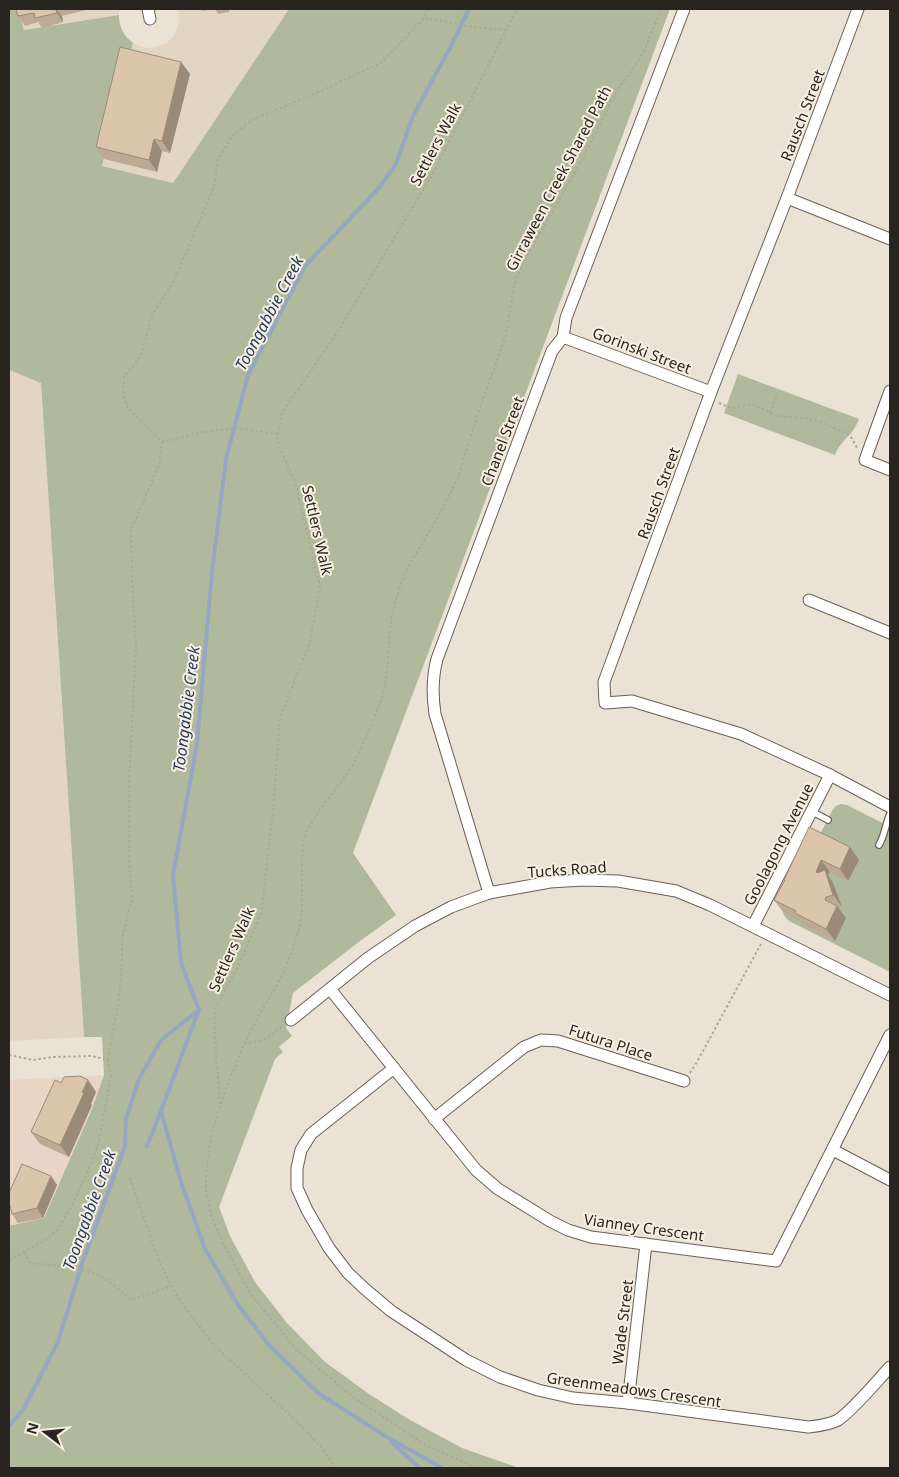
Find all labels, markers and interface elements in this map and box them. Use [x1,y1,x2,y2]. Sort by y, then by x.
street label: Rausch Street [775,66,829,164]
street label: Girraween Creek Shared Path [501,82,615,274]
street label: Settlers Walk [405,99,465,189]
water label: Toongabbie Creek [230,251,309,374]
street label: Gorinski Street [590,322,695,378]
street label: Chanel Street [476,393,528,489]
street label: Rausch Street [632,444,684,542]
street label: Settlers Walk [298,483,338,577]
water label: Toongabbie Creek [167,644,205,773]
street label: Goolagong Avenue [739,779,817,909]
street label: Tucks Road [527,856,607,882]
street label: Settlers Walk [203,903,259,995]
street label: Futura Place [567,1019,655,1065]
water label: Toongabbie Creek [57,1146,121,1273]
street label: Vianney Crescent [583,1209,706,1245]
street label: Wade Street [607,1278,637,1366]
street label: Greenmeadows Crescent [545,1367,723,1411]
north arrow [20,1407,70,1457]
text: N [21,1420,43,1436]

